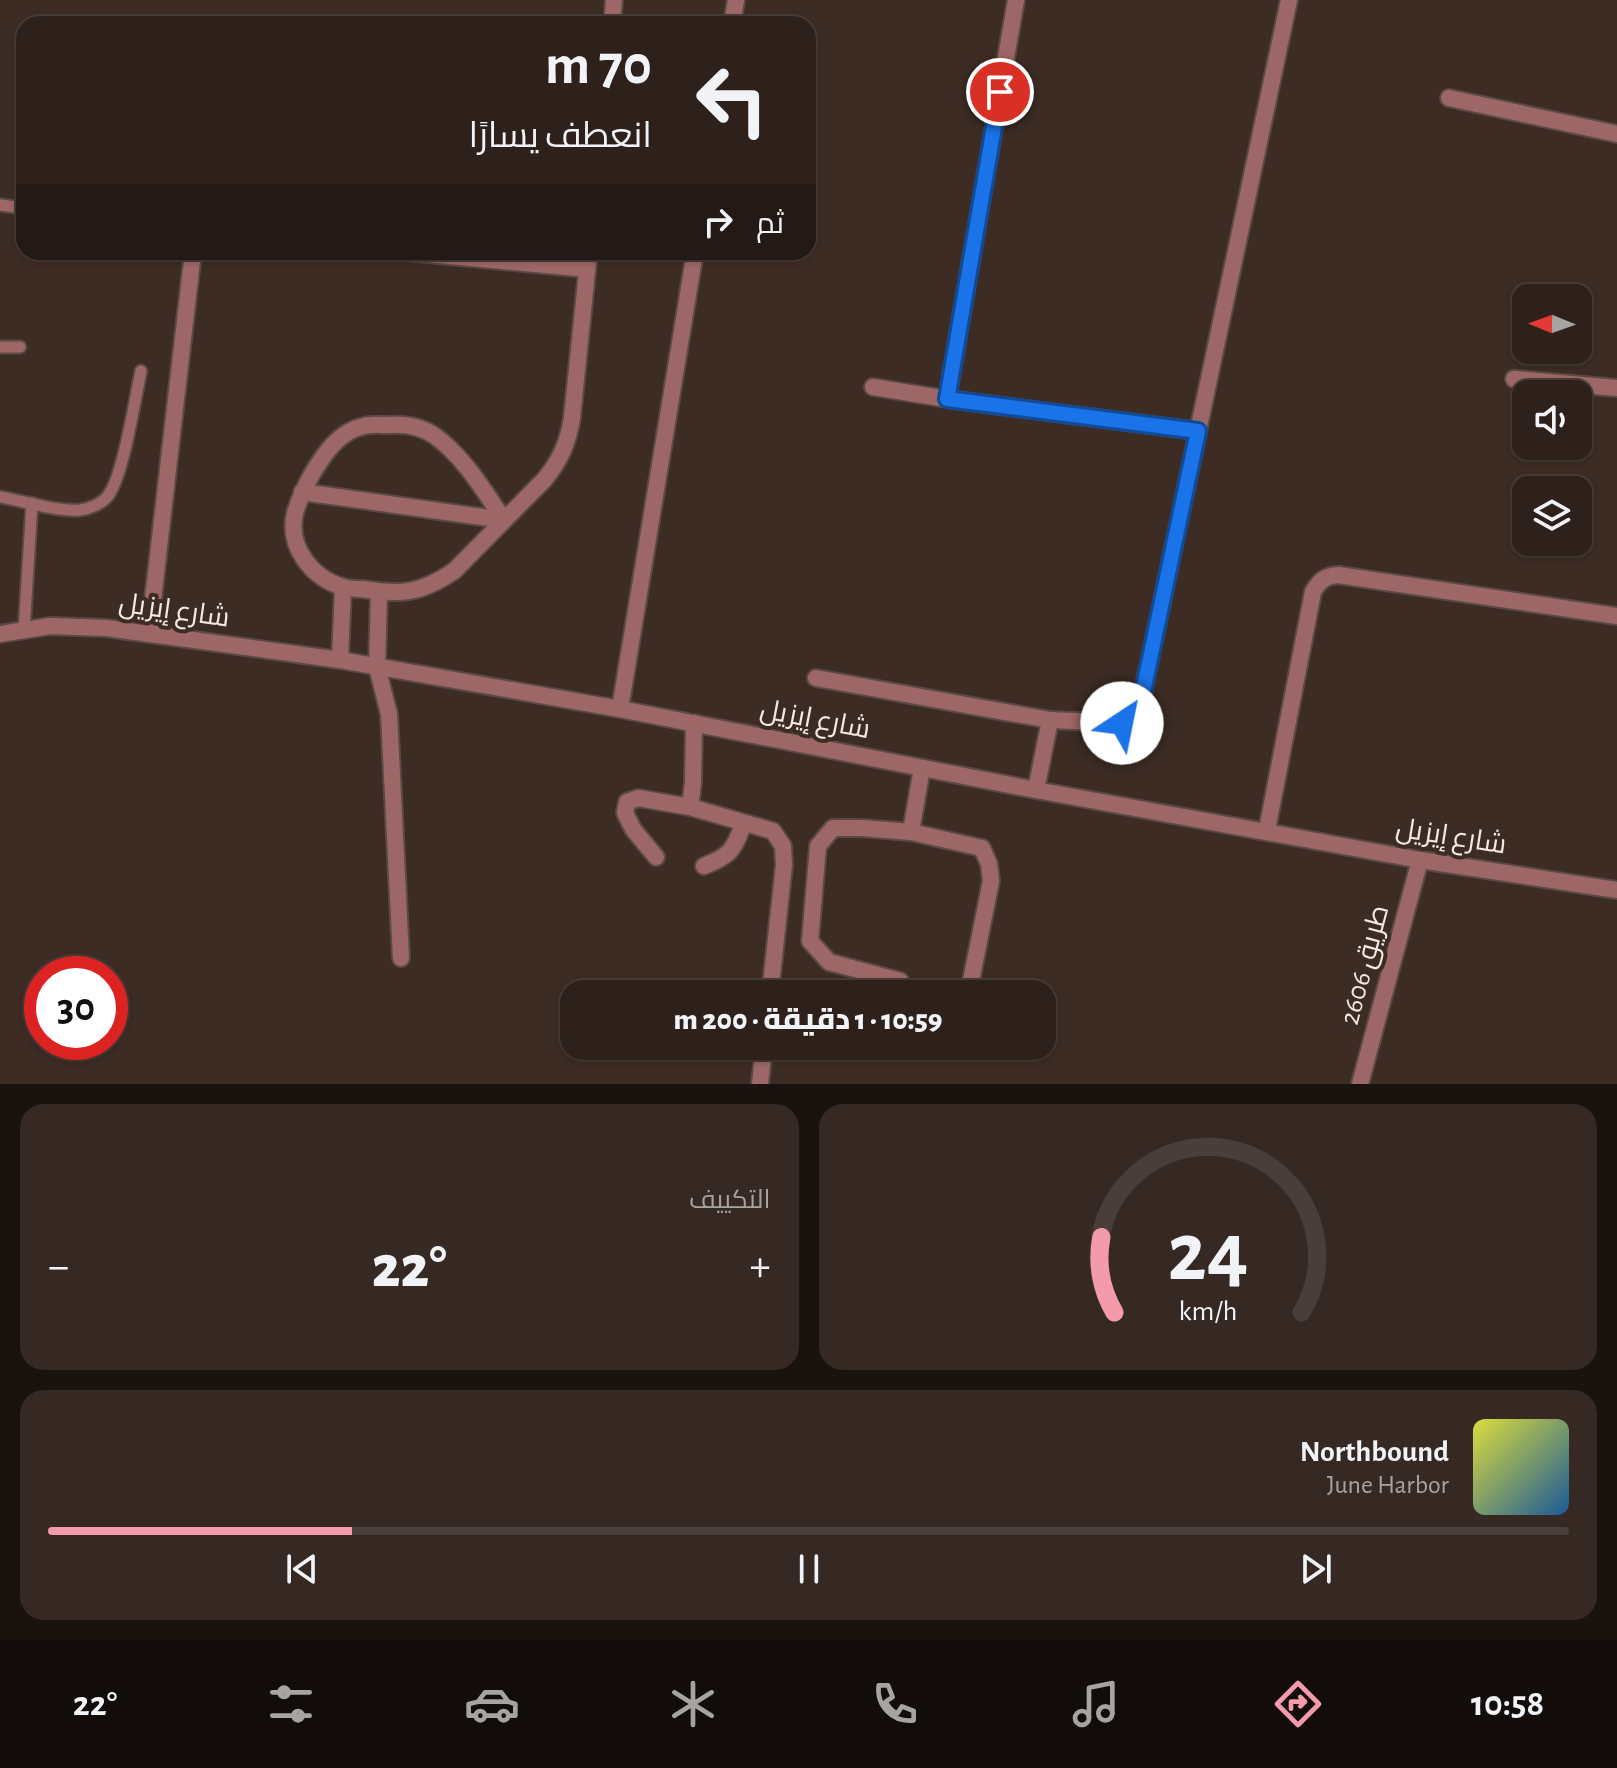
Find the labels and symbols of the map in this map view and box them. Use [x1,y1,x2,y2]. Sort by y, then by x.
pin [966,58,1034,126]
north arrow [1512,284,1592,364]
street label: شارع إيزيل [116,588,231,636]
position arrow [1080,681,1164,765]
street label: شارع إيزيل [757,695,873,747]
street label: شارع إيزيل [1393,813,1508,863]
street label: طريق 2606 [1336,902,1395,1028]
speed limit sign: 30 [24,956,128,1060]

